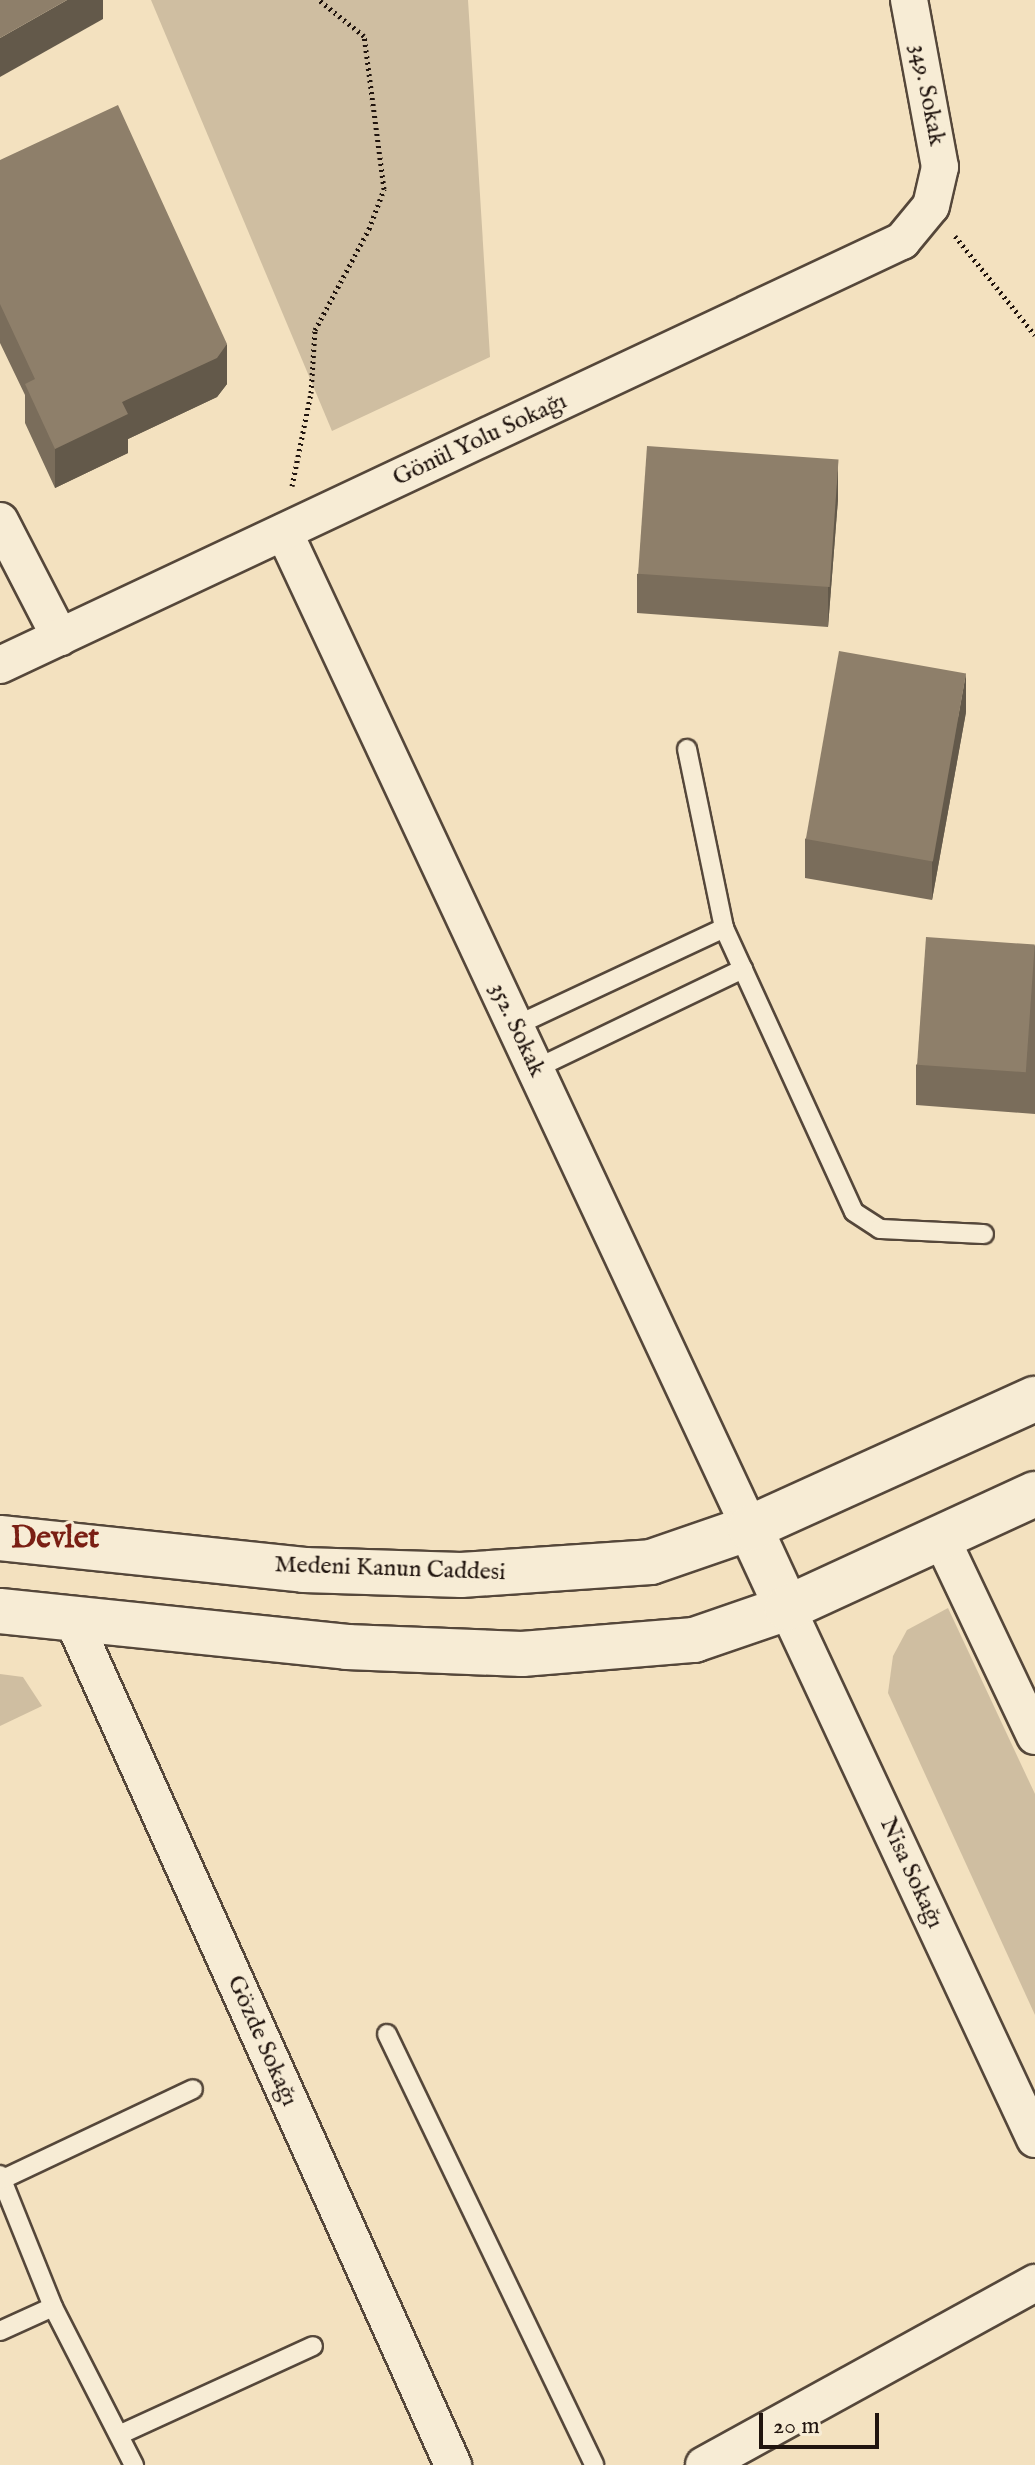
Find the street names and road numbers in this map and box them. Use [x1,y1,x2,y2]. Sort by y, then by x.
street label: 349. Sokak [903,42,951,148]
street label: Gönül Yolu Sokağı [389,387,571,493]
street label: 352. Sokak [483,978,551,1082]
street label: Medeni Kanun Caddesi [274,1551,506,1587]
street label: Nisa Sokağı [873,1813,949,1933]
street label: Gözde Sokağı [220,1971,304,2111]

